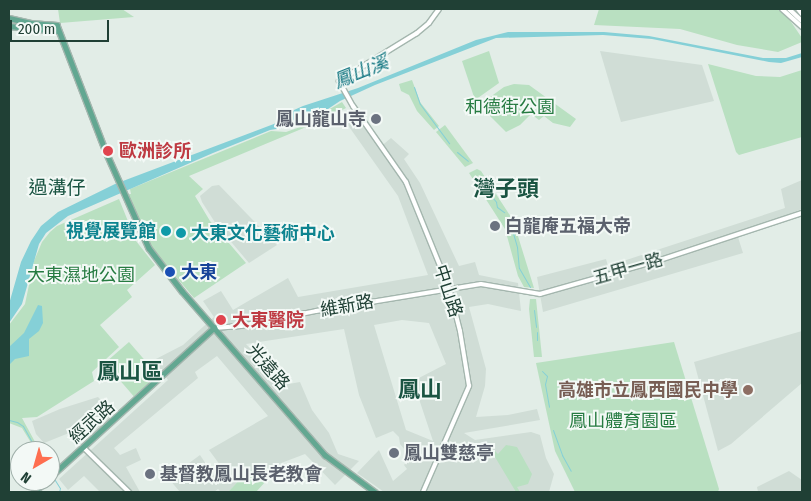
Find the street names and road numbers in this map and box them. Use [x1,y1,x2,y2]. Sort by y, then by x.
street label: 五甲一路 [590,249,666,289]
street label: 中山路 [429,262,467,320]
street label: 維新路 [319,291,375,321]
street label: 光遠路 [242,340,294,394]
street label: 經武路 [65,396,119,448]

